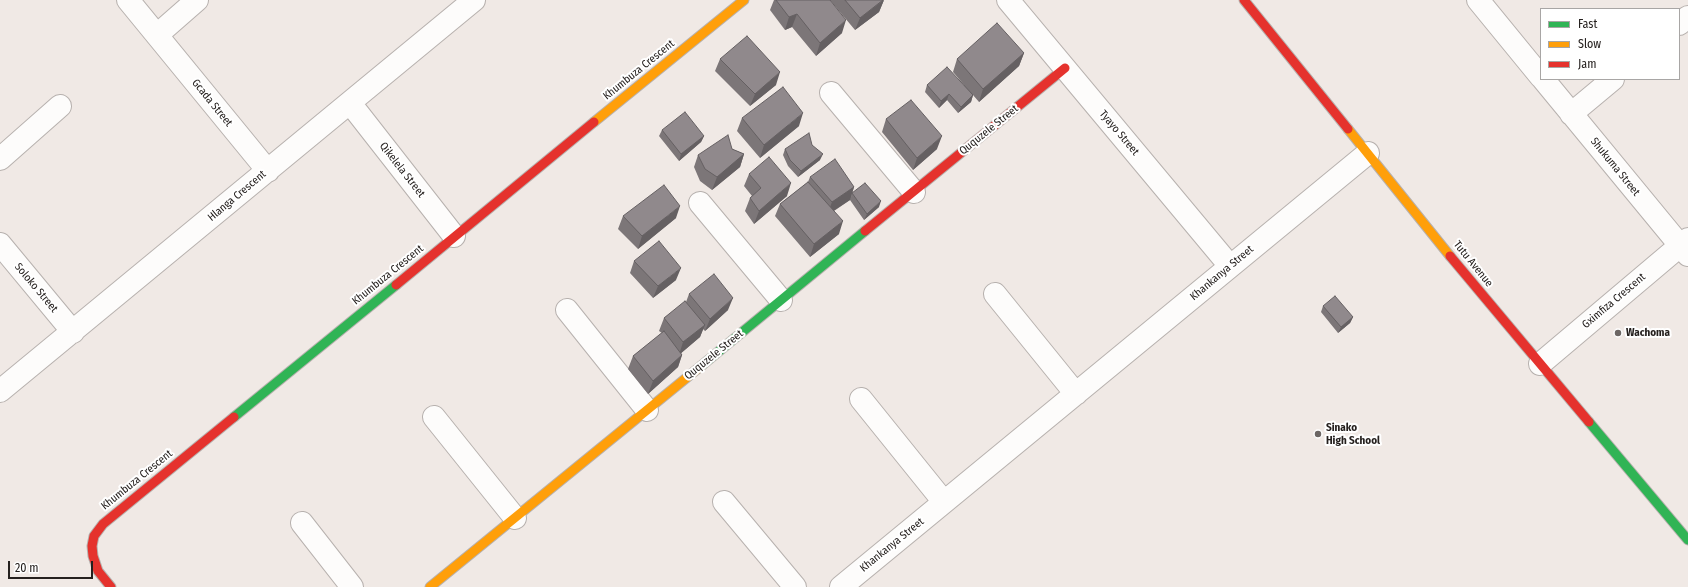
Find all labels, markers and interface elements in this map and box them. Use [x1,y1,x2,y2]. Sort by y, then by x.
legend [1540,8,1680,80]
text: Fast [1578,17,1597,31]
street label: Khumbuza Crescent [601,37,677,103]
text: Slow [1578,37,1601,51]
text: Jam [1578,57,1596,71]
street label: Gcada Street [189,77,235,129]
street label: Ququzele Street [957,102,1021,158]
street label: Tyayo Street [1096,108,1142,158]
street label: Shukuma Street [1587,135,1643,199]
street label: Qikelela Street [376,140,428,200]
street label: Hlanga Crescent [205,168,269,224]
street label: Tutu Avenue [1450,238,1496,290]
street label: Khumbuza Crescent [350,242,426,308]
street label: Khankanya Street [1188,243,1256,303]
street label: Soloko Street [12,261,60,315]
street label: Gximfiza Crescent [1580,271,1648,331]
place label: Wachoma [1626,326,1670,340]
street label: Ququzele Street [682,327,746,383]
marker: Wachoma [1613,328,1623,338]
place label: Sinako High School [1326,421,1380,447]
marker: Sinako High School [1313,429,1323,439]
street label: Khumbuza Crescent [99,447,175,513]
street label: Khankanya Street [857,515,927,575]
scale bar [10,553,95,579]
text: 20 m [15,561,39,575]

